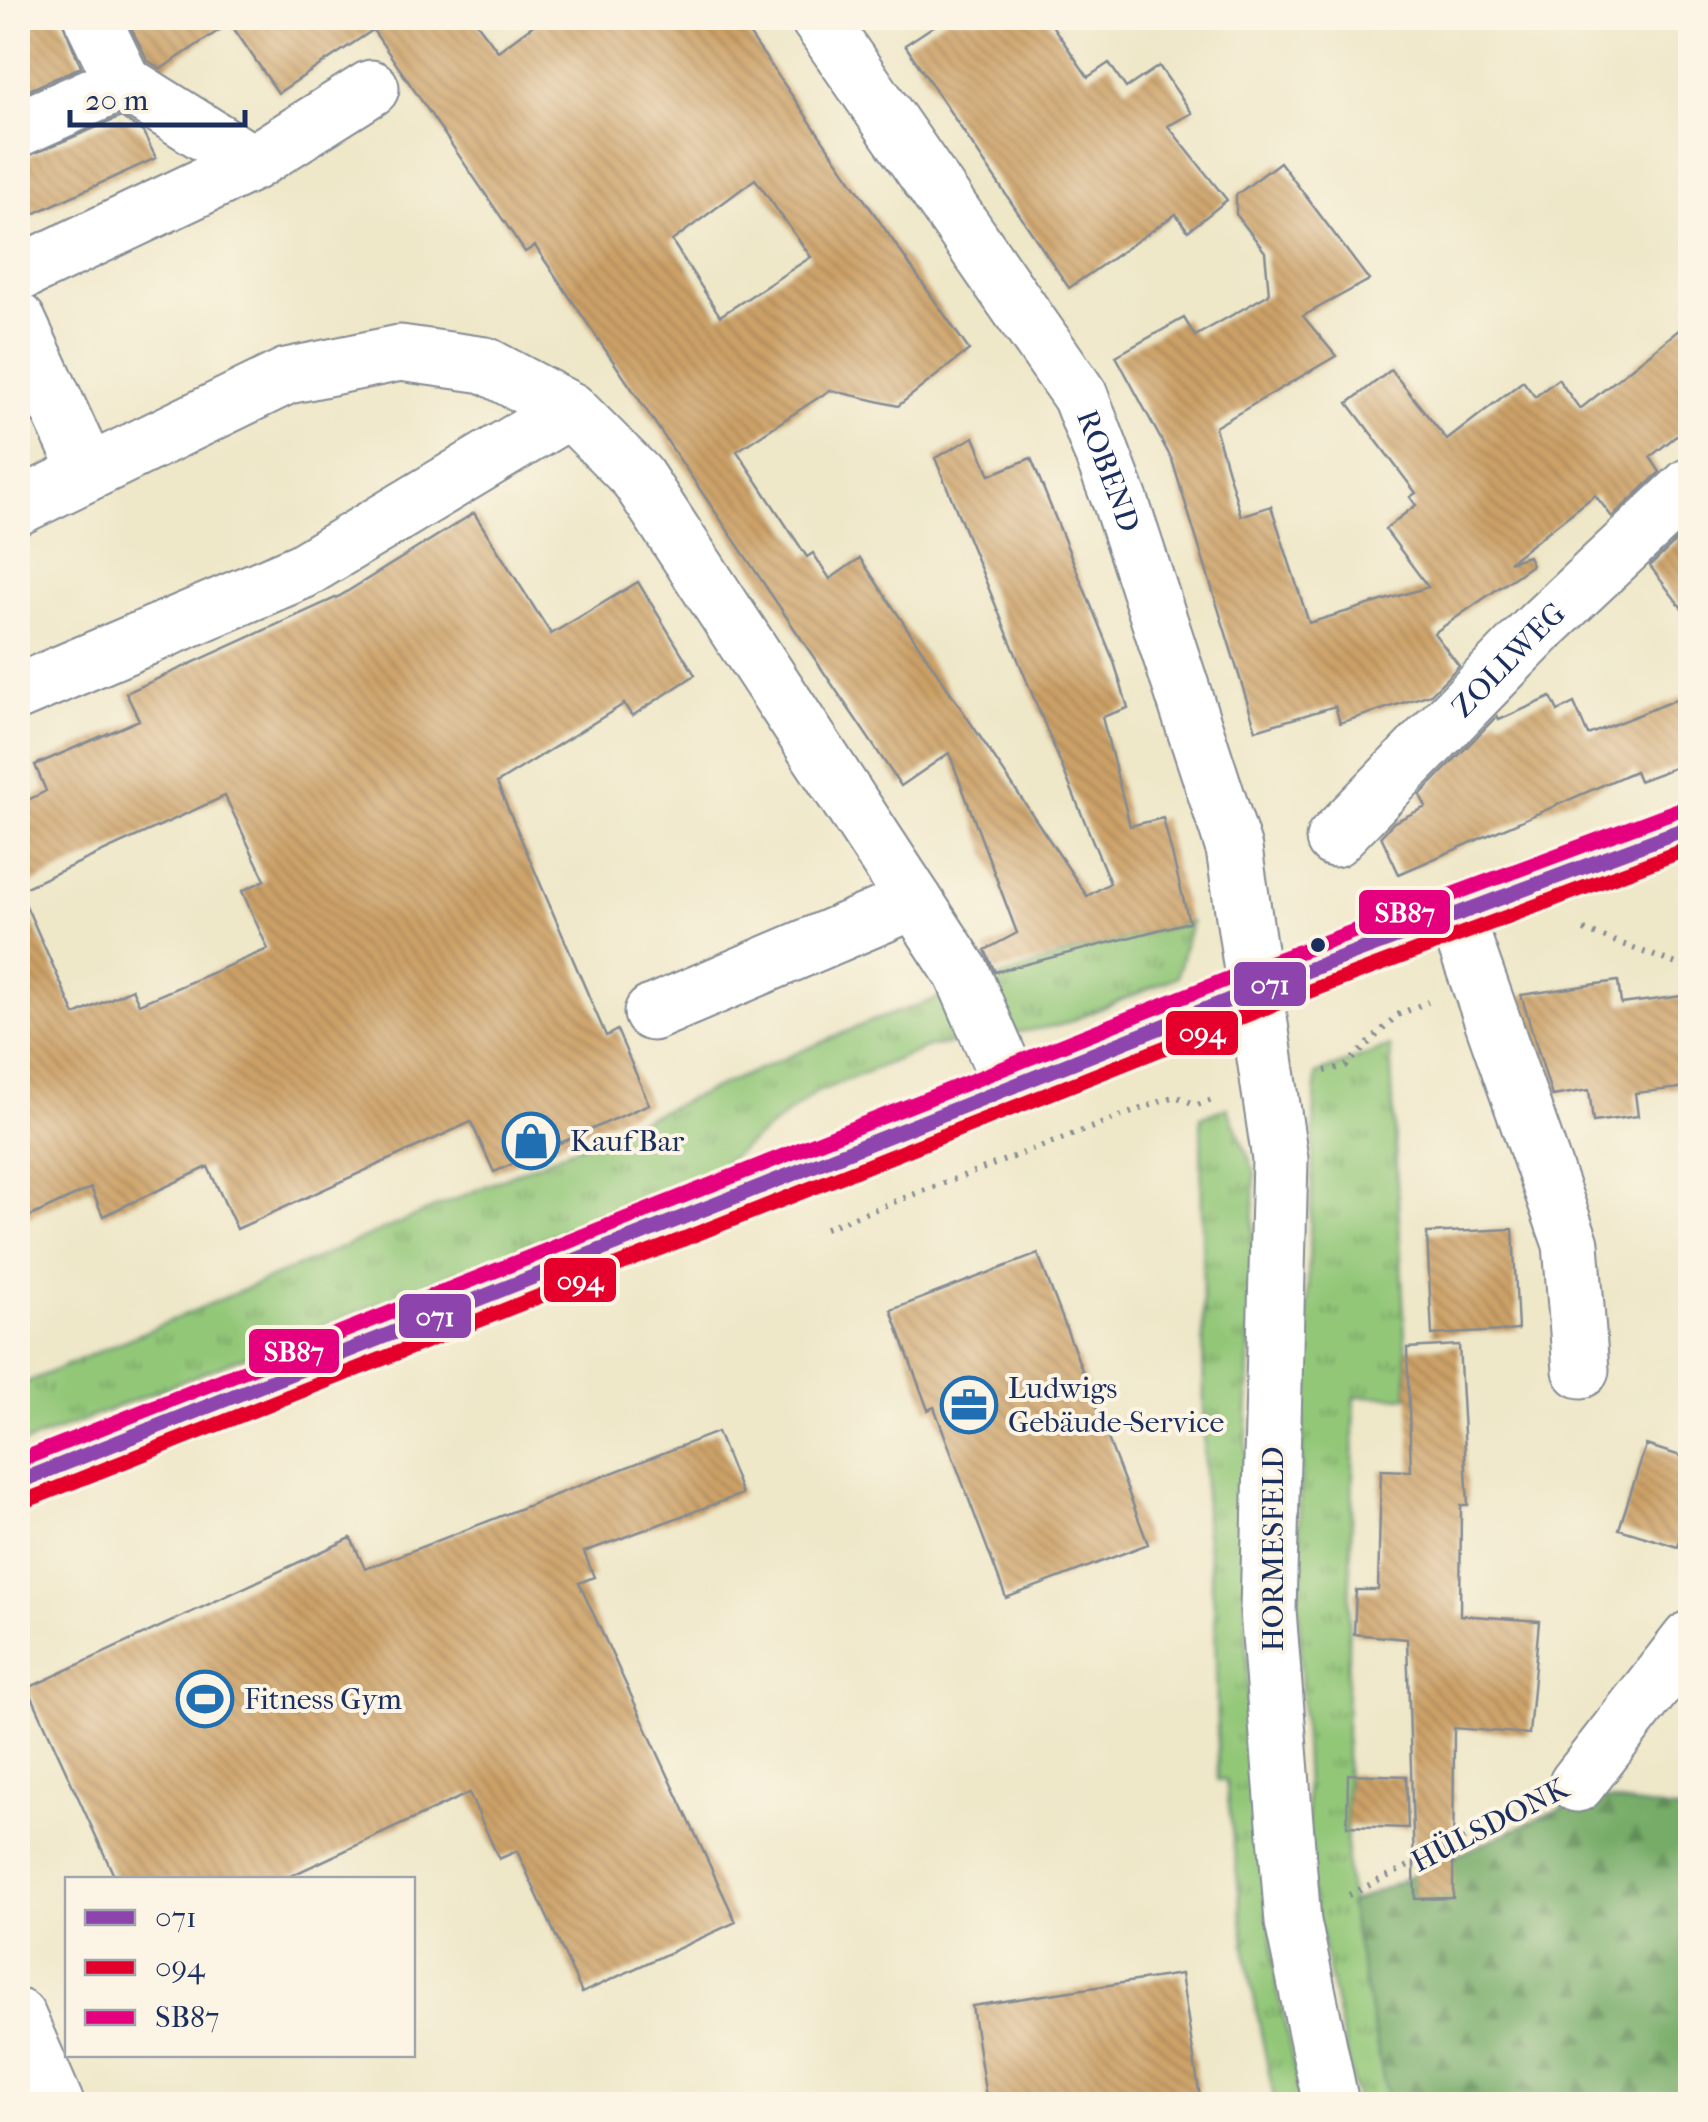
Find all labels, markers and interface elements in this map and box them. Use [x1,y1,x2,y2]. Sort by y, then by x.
scale bar [70,65,245,127]
text: 20 m [85,83,148,118]
street label: ROBEND [1069,405,1147,536]
street label: ZOLLWEG [1445,595,1572,724]
line badge: SB87 [1357,888,1452,936]
text: SB87 [1375,896,1436,929]
unlabelled marker [1308,935,1328,955]
line badge: 071 [1232,960,1308,1008]
text: 071 [1251,968,1289,1001]
line badge: 094 [1164,1009,1240,1057]
text: 094 [1179,1016,1227,1050]
shop icon: KaufBar [501,1111,561,1171]
place label: KaufBar [570,1124,685,1159]
line badge: 094 [542,1256,618,1304]
text: 094 [557,1264,605,1298]
line badge: 071 [397,1292,473,1340]
text: 071 [416,1300,454,1333]
line badge: SB87 [247,1327,341,1375]
text: SB87 [264,1335,325,1368]
place label: Ludwigs Gebäude-Service [1008,1371,1224,1440]
office icon: Ludwigs Gebäude-Service [939,1375,999,1435]
street label: HORMESFELD [1256,1446,1291,1652]
sports icon: Fitness Gym [175,1669,235,1729]
place label: Fitness Gym [244,1682,402,1717]
street label: HÜLSDONK [1406,1770,1575,1880]
legend [65,1877,415,2057]
text: 071 [155,1900,197,1935]
text: 094 [155,1950,206,1985]
text: SB87 [155,2000,220,2035]

